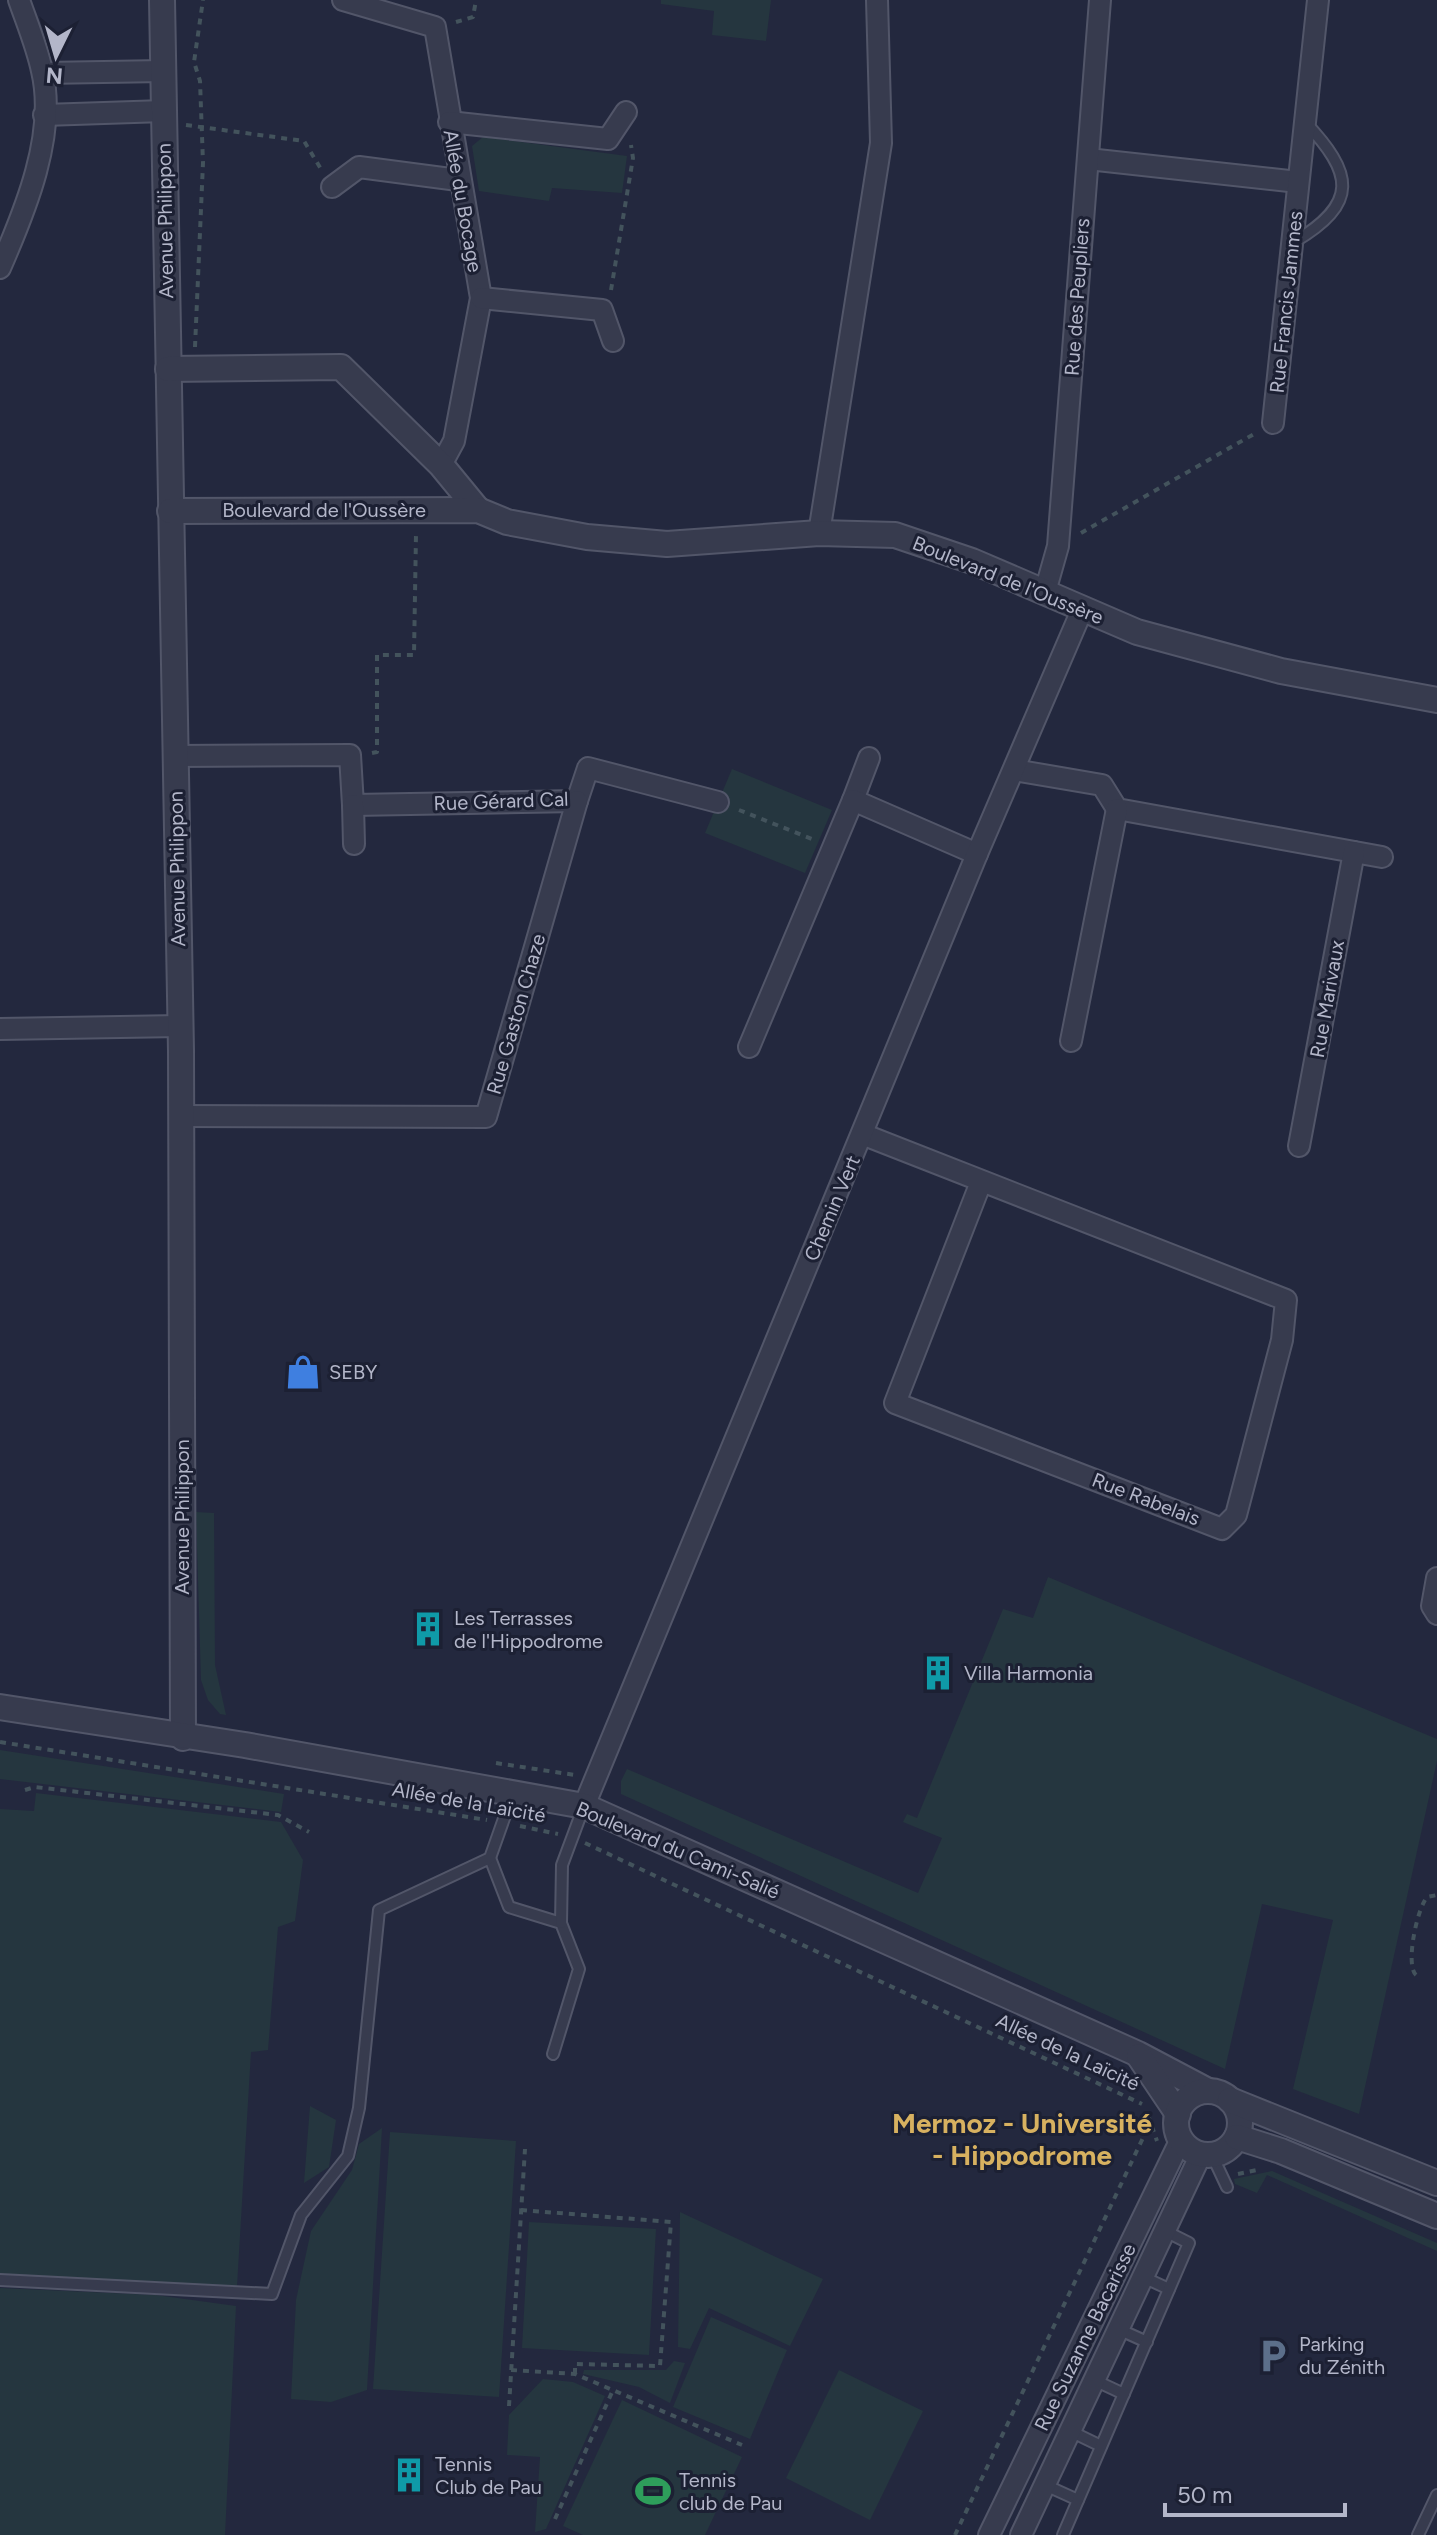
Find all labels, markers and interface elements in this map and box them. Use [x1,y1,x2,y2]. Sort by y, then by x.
north arrow [16,16,96,96]
text: N [45,61,64,90]
street label: Allée du Bocage [439,128,487,274]
street label: Avenue Philippon [152,143,178,299]
street label: Rue Francis Jammes [1265,210,1307,394]
street label: Rue des Peupliers [1060,217,1094,377]
street label: Boulevard de l'Oussère [222,498,426,522]
street label: Boulevard de l'Oussère [909,531,1107,629]
street label: Rue Gérard Cal [433,787,569,815]
street label: Avenue Philippon [164,791,190,947]
street label: Rue Gaston Chaze [482,931,550,1097]
street label: Rue Marivaux [1305,938,1349,1060]
street label: Chemin Vert [799,1152,865,1264]
shop icon: SEBY [284,1353,322,1391]
place label: SEBY [329,1360,377,1384]
street label: Avenue Philippon [170,1439,194,1595]
street label: Rue Rabelais [1089,1467,1203,1531]
place label: Les Terrasses de l'Hippodrome [454,1606,603,1653]
building icon: Les Terrasses de l'Hippodrome [409,1610,447,1648]
building icon: Villa Harmonia [919,1654,957,1692]
place label: Villa Harmonia [964,1661,1093,1685]
street label: Allée de la Laïcité [390,1777,548,1827]
street label: Boulevard du Cami-Salié [573,1796,783,1904]
street label: Allée de la Laïcité [992,2008,1144,2096]
district label: Mermoz - Université - Hippodrome [892,2106,1152,2172]
street label: Rue Suzanne Bacarisse [1029,2239,1141,2435]
place label: Parking du Zénith [1299,2332,1385,2379]
parking icon: Parking du Zénith [1254,2337,1292,2375]
place label: Tennis Club de Pau [435,2452,542,2499]
building icon: Tennis Club de Pau [390,2456,428,2494]
scale bar [1165,2467,1345,2517]
place label: Tennis club de Pau [679,2468,782,2515]
sports icon: Tennis club de Pau [634,2472,672,2510]
text: 50 m [1177,2480,1233,2509]

